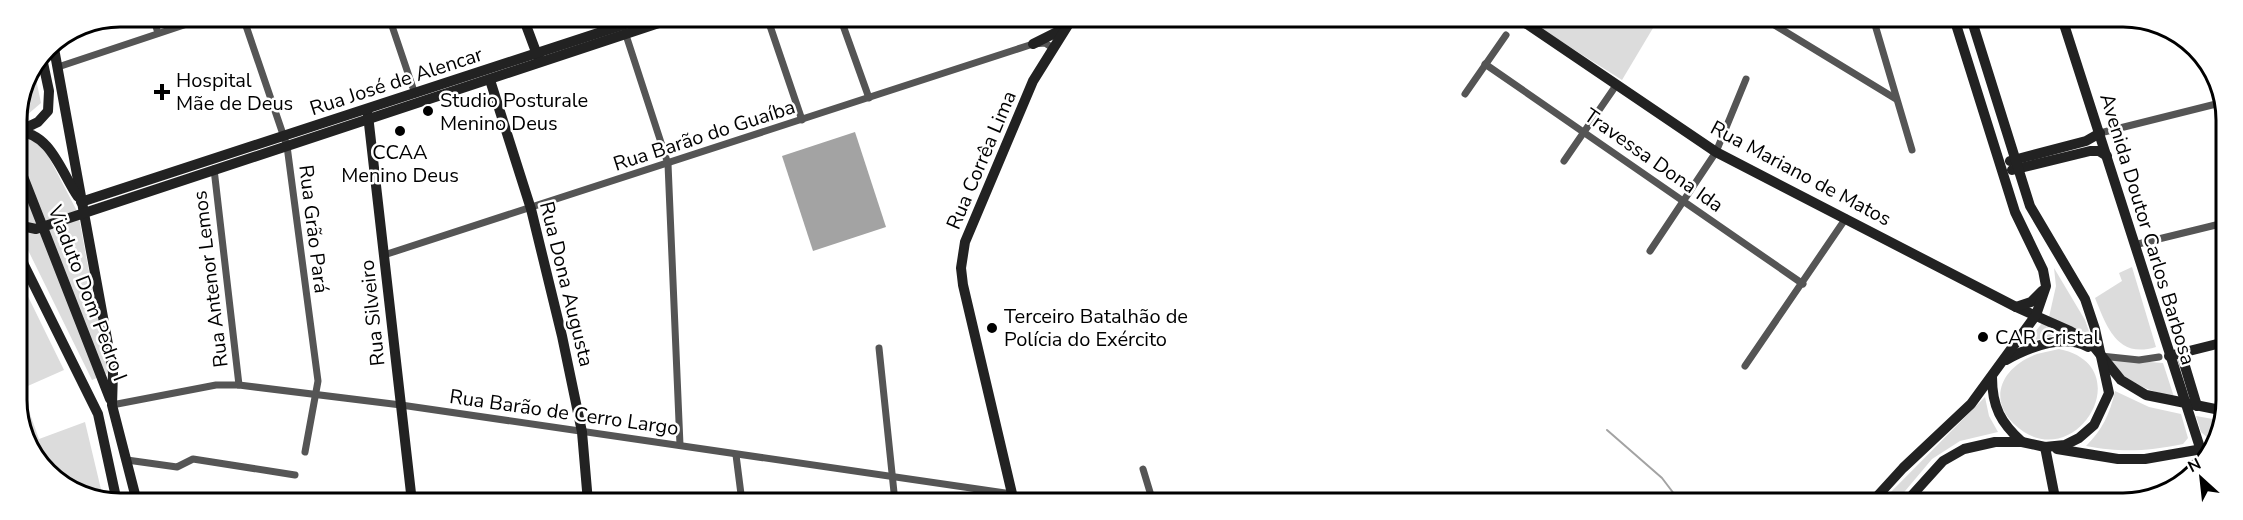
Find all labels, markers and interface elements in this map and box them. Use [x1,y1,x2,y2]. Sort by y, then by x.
street label: Rua José de Alencar [306,41,486,122]
place label: Hospital Mãe de Deus [176,67,293,117]
marker: Hospital Mãe de Deus [153,83,171,101]
place label: Studio Posturale Menino Deus [440,87,588,137]
street label: Rua Corrêa Lima [940,87,1023,234]
street label: Avenida Doutor Carlos Barbosa [2093,90,2202,368]
street label: Rua Barão do Guaíba [610,93,799,178]
street label: Travessa Dona Ida [1579,102,1729,219]
marker: Studio Posturale Menino Deus [421,104,435,118]
street label: Rua Mariano de Matos [1706,114,1896,233]
marker: CCAA Menino Deus [393,124,407,138]
place label: CCAA Menino Deus [341,139,459,189]
street label: Rua Grão Pará [292,163,335,295]
street label: Rua Antenor Lemos [186,189,235,369]
street label: Rua Dona Augusta [533,199,600,370]
street label: Viaduto Dom Pedro I [41,200,134,385]
street label: Rua Silveiro [354,259,391,367]
place label: Terceiro Batalhão de Polícia do Exército [1004,303,1188,353]
marker: Terceiro Batalhão de Polícia do Exército [985,321,999,335]
place label: CAR Cristal [1995,324,2100,351]
marker: CAR Cristal [1976,330,1990,344]
street label: Rua Barão de Cerro Largo [448,383,680,442]
north arrow [2171,448,2231,508]
text: N [2184,453,2205,478]

